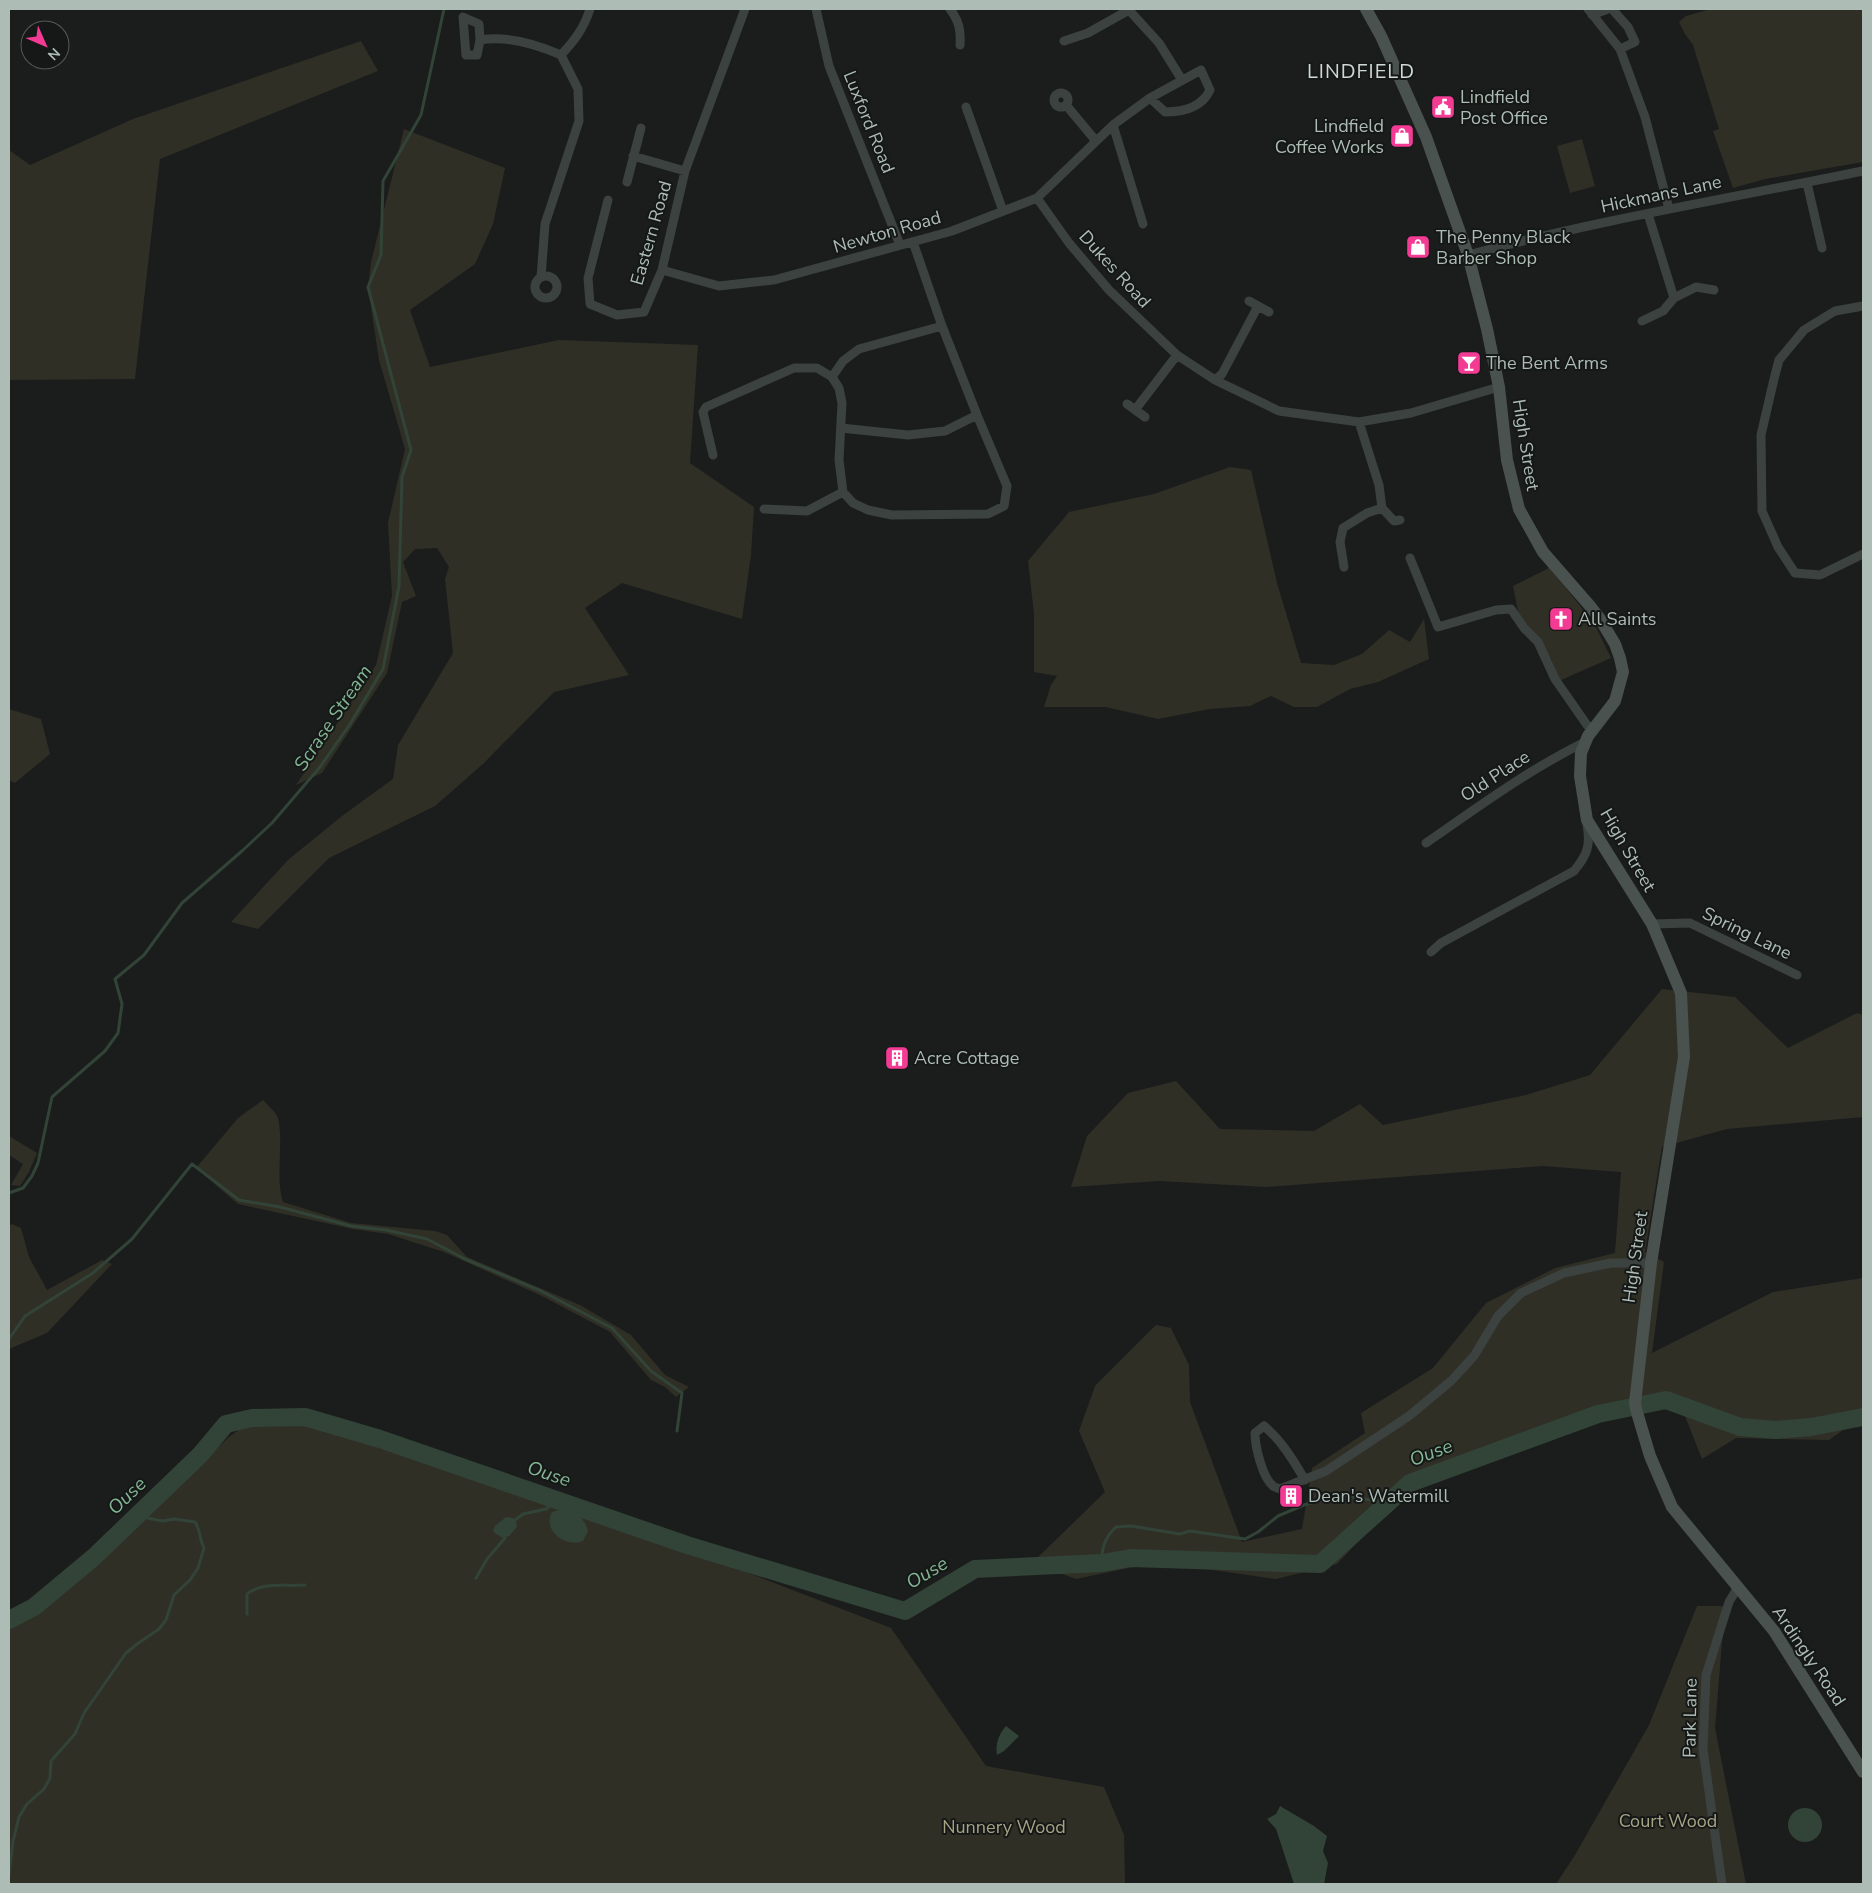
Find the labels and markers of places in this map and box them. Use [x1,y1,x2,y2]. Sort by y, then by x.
place label: Lindfield Post Office [1460,85,1548,130]
public building icon: Lindfield Post Office [1430,94,1456,120]
place label: Lindfield Coffee Works [1275,114,1384,159]
shop icon: Lindfield Coffee Works [1389,123,1415,149]
place label: The Penny Black Barber Shop [1436,225,1571,270]
shop icon: The Penny Black Barber Shop [1405,234,1431,260]
bar icon: The Bent Arms [1456,350,1482,376]
place label: The Bent Arms [1486,351,1608,375]
church icon: All Saints [1548,606,1574,632]
place label: All Saints [1578,607,1656,631]
building icon: Acre Cottage [884,1045,910,1071]
place label: Acre Cottage [914,1046,1019,1070]
building icon: Dean's Watermill [1278,1483,1304,1509]
place label: Dean's Watermill [1308,1484,1449,1508]

